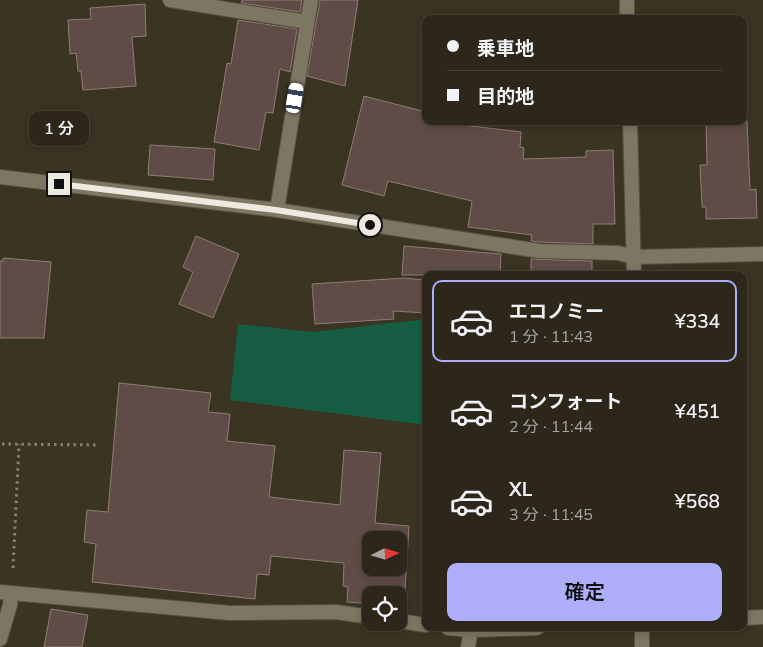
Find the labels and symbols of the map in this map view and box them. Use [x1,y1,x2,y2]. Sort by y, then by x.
car [285,82,304,114]
callout: 1 分 [29,111,89,146]
route end [48,173,70,195]
route start [359,214,381,236]
north arrow [362,531,408,576]

